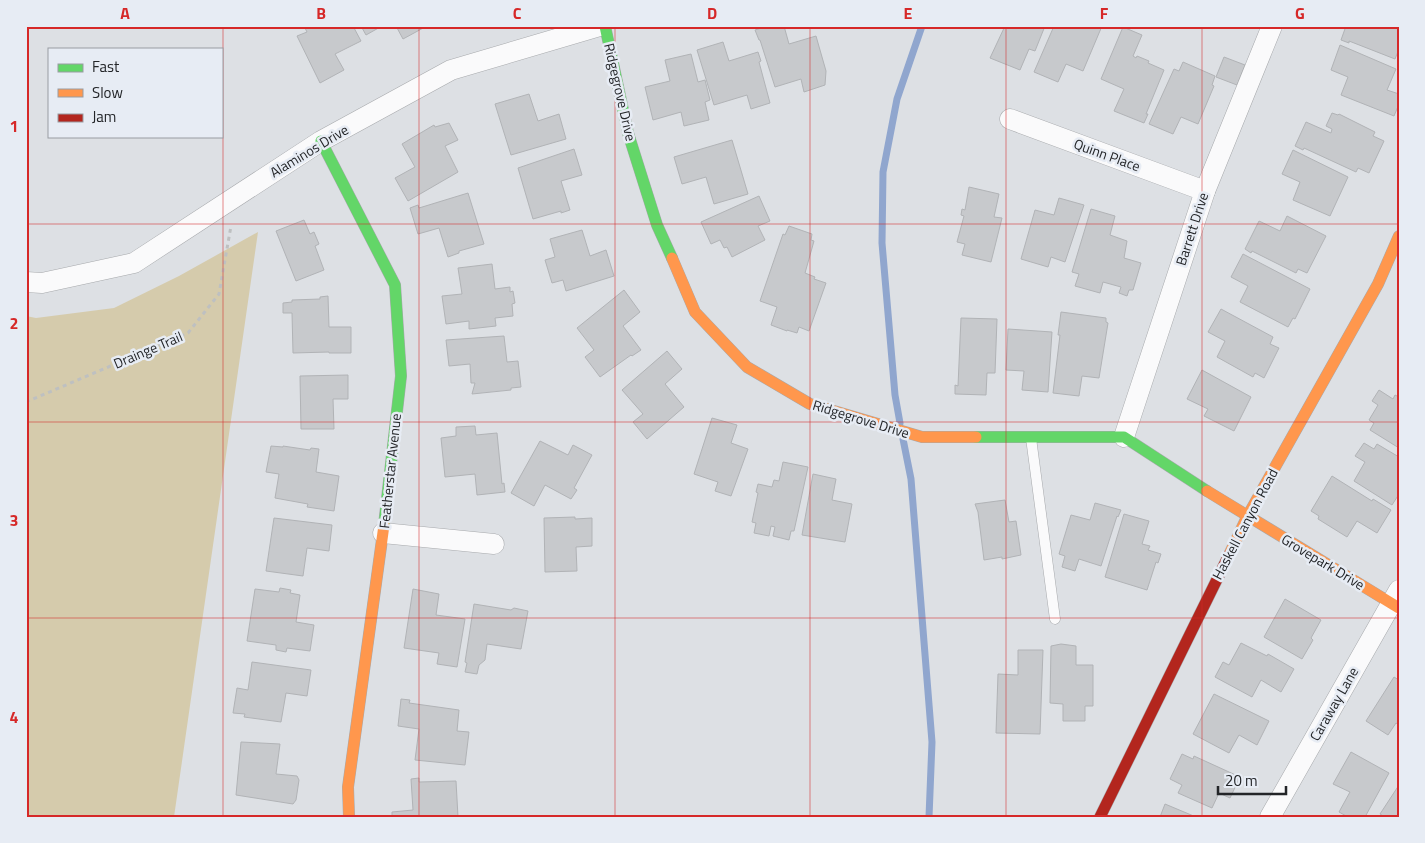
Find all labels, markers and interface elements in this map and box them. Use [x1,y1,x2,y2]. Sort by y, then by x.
text: A [120,1,130,25]
text: B [316,1,326,25]
text: C [513,1,522,25]
text: D [707,1,717,25]
text: E [904,1,913,25]
text: F [1100,1,1109,25]
text: G [1295,1,1305,25]
street label: Ridgegrove Drive [599,41,642,143]
legend [48,48,222,138]
text: Fast [92,55,120,78]
text: Slow [92,81,123,104]
text: Jam [92,105,116,128]
text: 1 [10,114,18,138]
street label: Alaminos Drive [265,119,352,182]
street label: Quinn Place [1071,133,1143,176]
street label: Barrett Drive [1170,190,1213,268]
text: 2 [10,311,18,335]
street label: Drainge Trail [110,326,186,373]
street label: Ridgegrove Drive [810,394,912,443]
street label: Featherstar Avenue [373,412,406,530]
street label: Haskell Canyon Road [1206,464,1283,583]
text: 3 [10,508,18,532]
street label: Grovepark Drive [1278,528,1369,595]
street label: Caraway Lane [1304,663,1363,745]
text: 4 [10,705,19,729]
scale bar [1218,763,1285,795]
text: 20 m [1225,769,1258,792]

